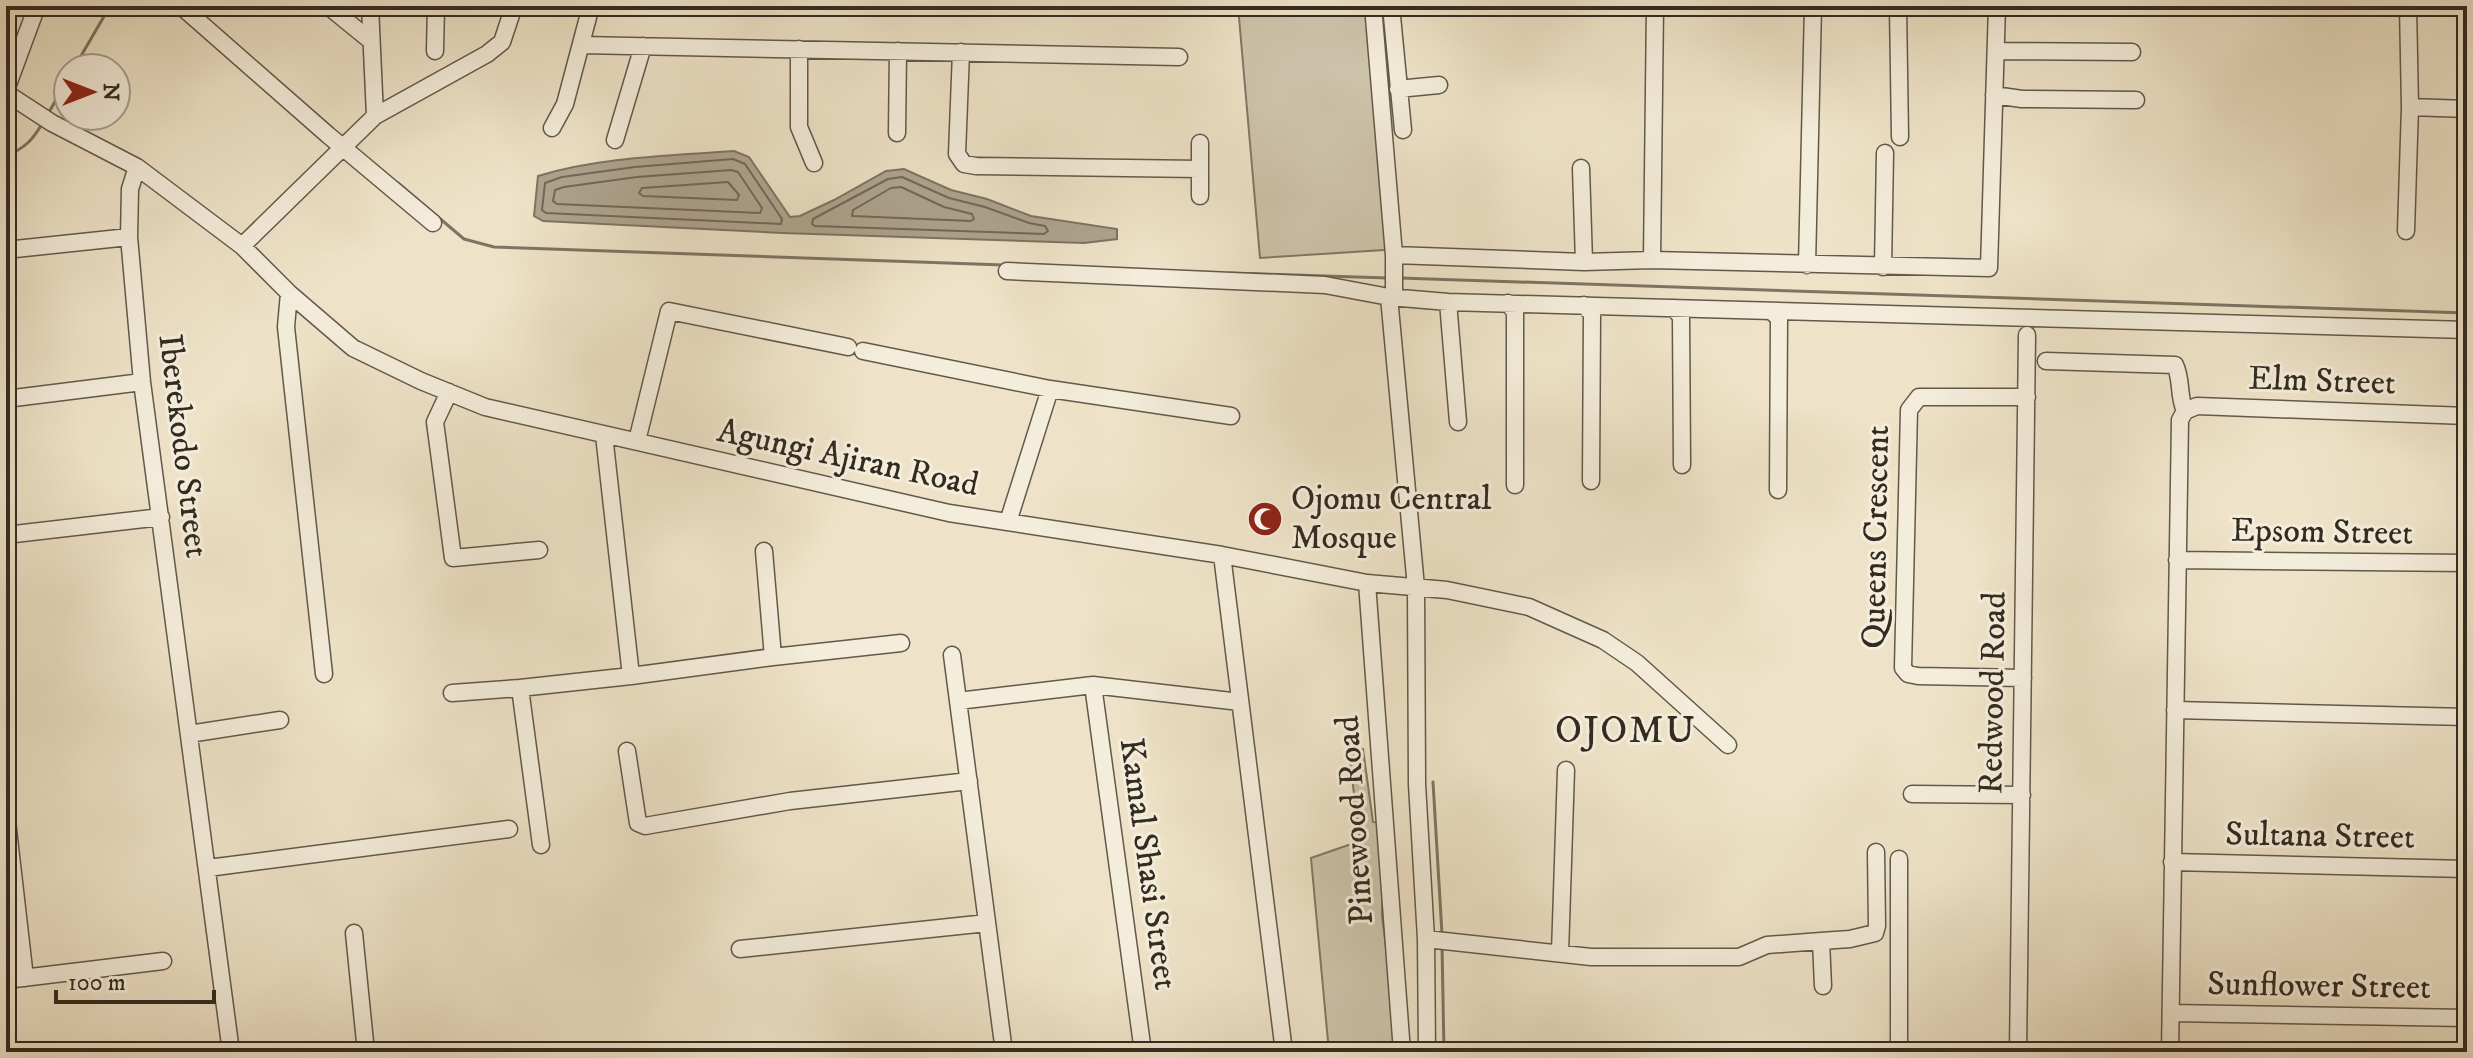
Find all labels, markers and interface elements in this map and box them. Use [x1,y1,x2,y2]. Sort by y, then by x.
north arrow [52,52,132,132]
text: N [97,83,124,101]
street label: Iberekodo Street [148,332,218,560]
street label: Elm Street [2248,357,2397,405]
street label: Agungi Ajiran Road [714,410,983,506]
street label: Queens Crescent [1853,425,1899,649]
place label: Ojomu Central Mosque [1291,478,1492,559]
mosque icon: Ojomu Central Mosque [1246,500,1284,538]
street label: Epsom Street [2230,509,2414,555]
street label: Redwood Road [1970,591,2016,795]
district label: OJOMU [1555,707,1697,755]
street label: Pinewood Road [1327,714,1383,926]
street label: Kamal Shasi Street [1110,735,1186,993]
street label: Sultana Street [2225,813,2415,859]
scale bar [56,954,214,1004]
street label: Sunflower Street [2207,963,2431,1009]
text: 100 m [68,968,126,998]

